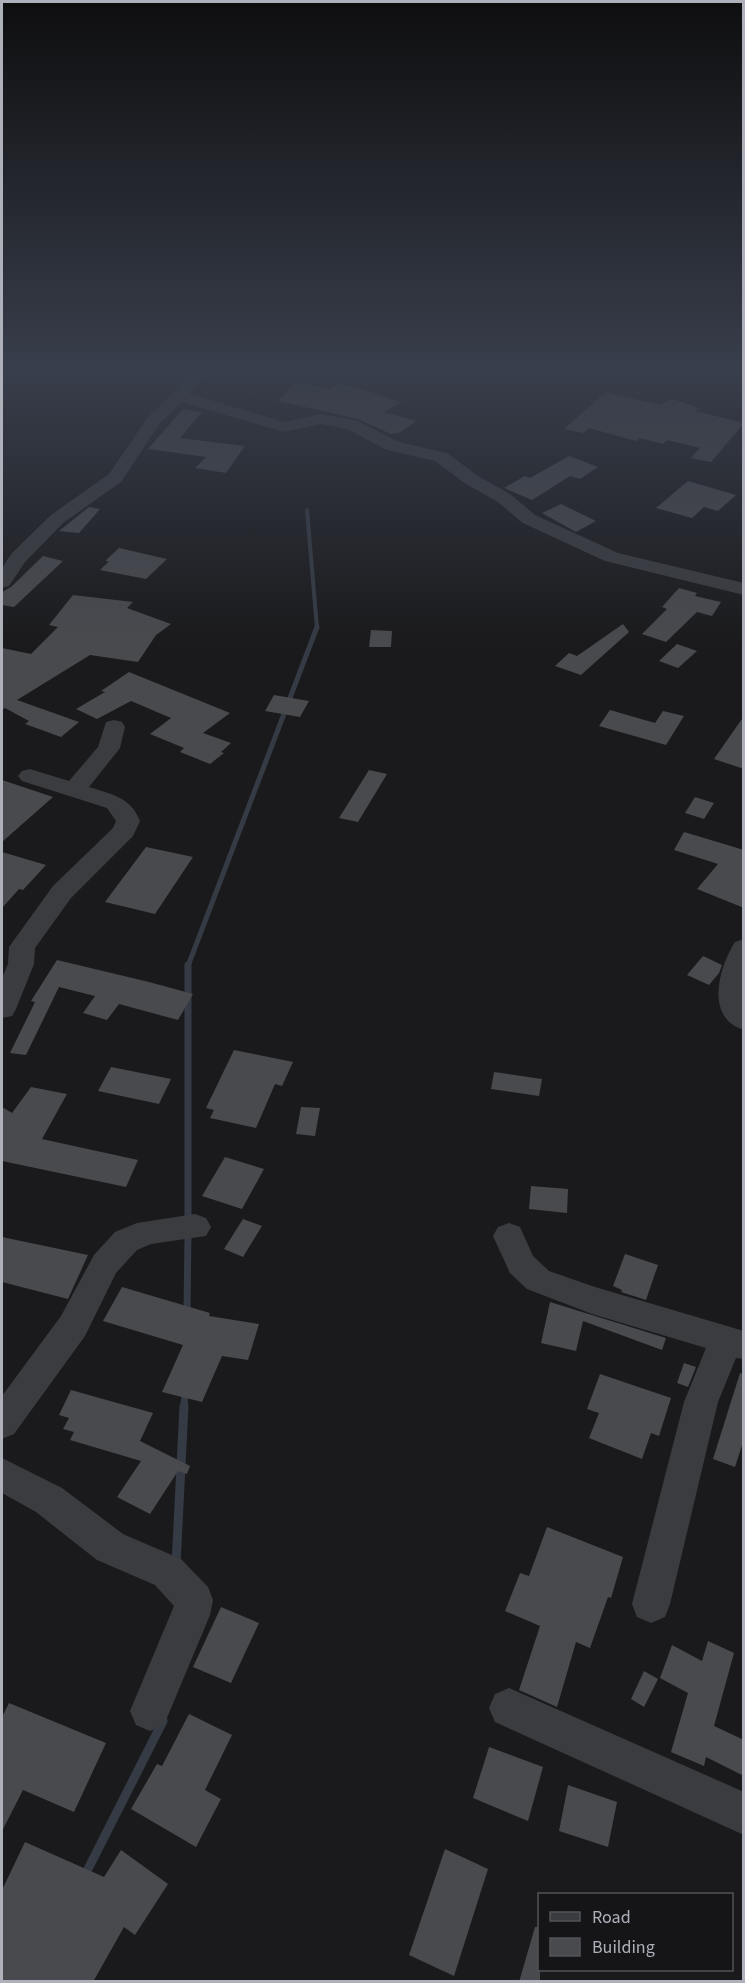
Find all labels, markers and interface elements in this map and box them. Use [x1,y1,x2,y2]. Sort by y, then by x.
legend [538,1893,733,1971]
text: Road [592,1905,631,1930]
text: Building [592,1935,655,1960]

